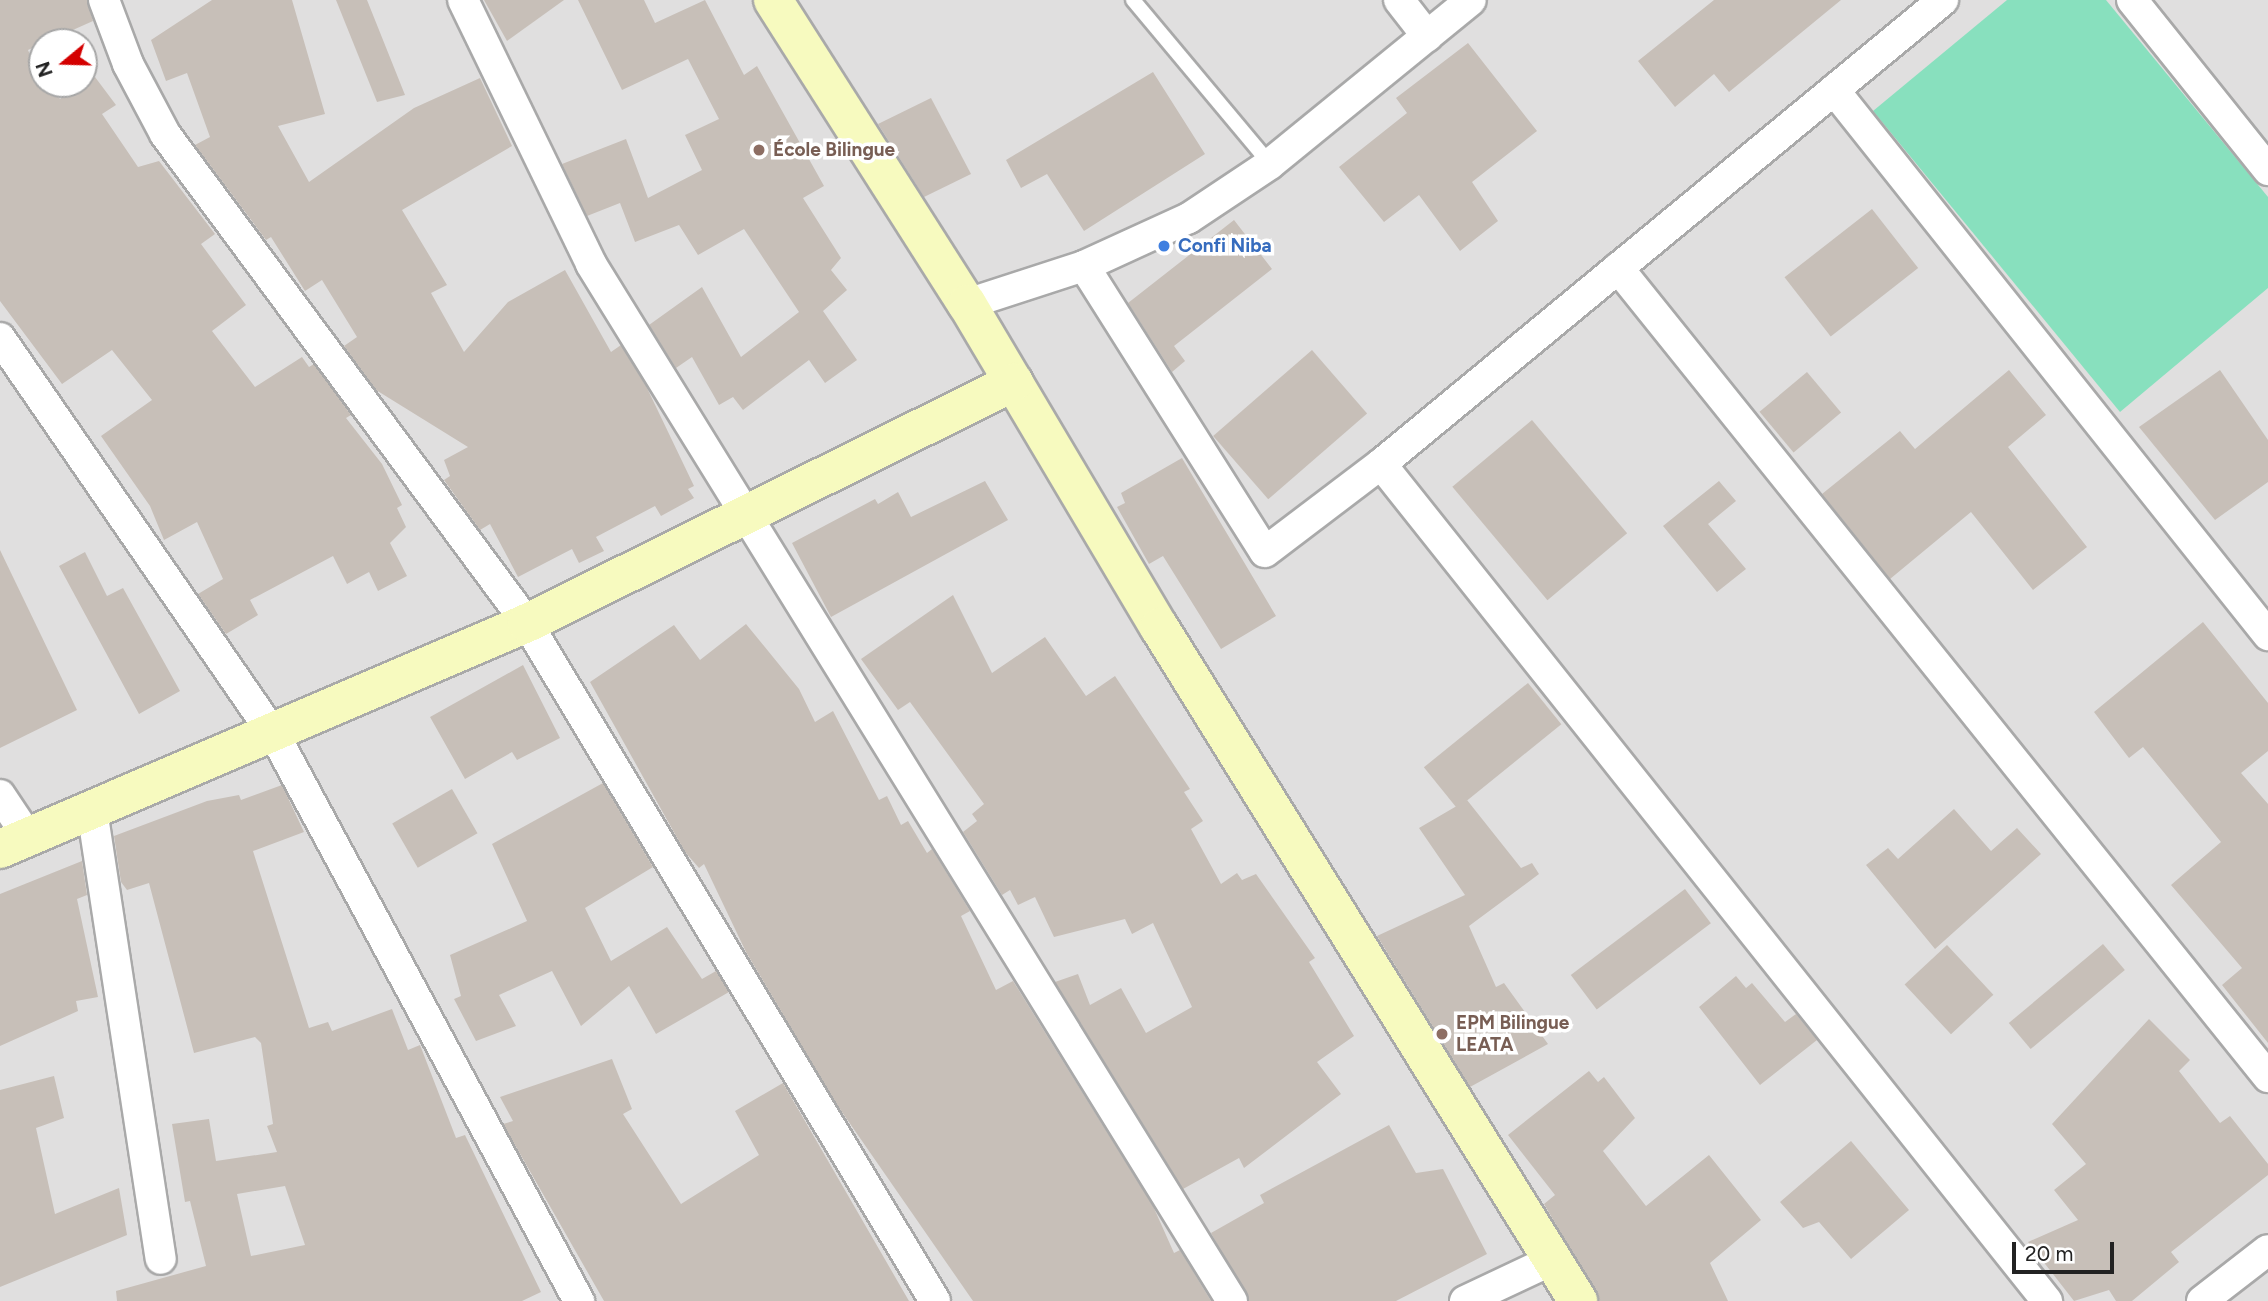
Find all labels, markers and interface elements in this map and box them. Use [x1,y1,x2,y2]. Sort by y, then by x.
north arrow [28,28,98,98]
text: N [31,59,58,80]
place label: École Bilingue [773,139,895,161]
marker: École Bilingue [751,142,767,158]
place label: Confi Niba [1178,235,1272,257]
marker: Confi Niba [1156,238,1172,254]
place label: EPM Bilingue LEATA [1456,1012,1569,1056]
marker: EPM Bilingue LEATA [1434,1026,1450,1042]
scale bar [2016,1228,2118,1272]
text: 20 m [2025,1241,2073,1266]

